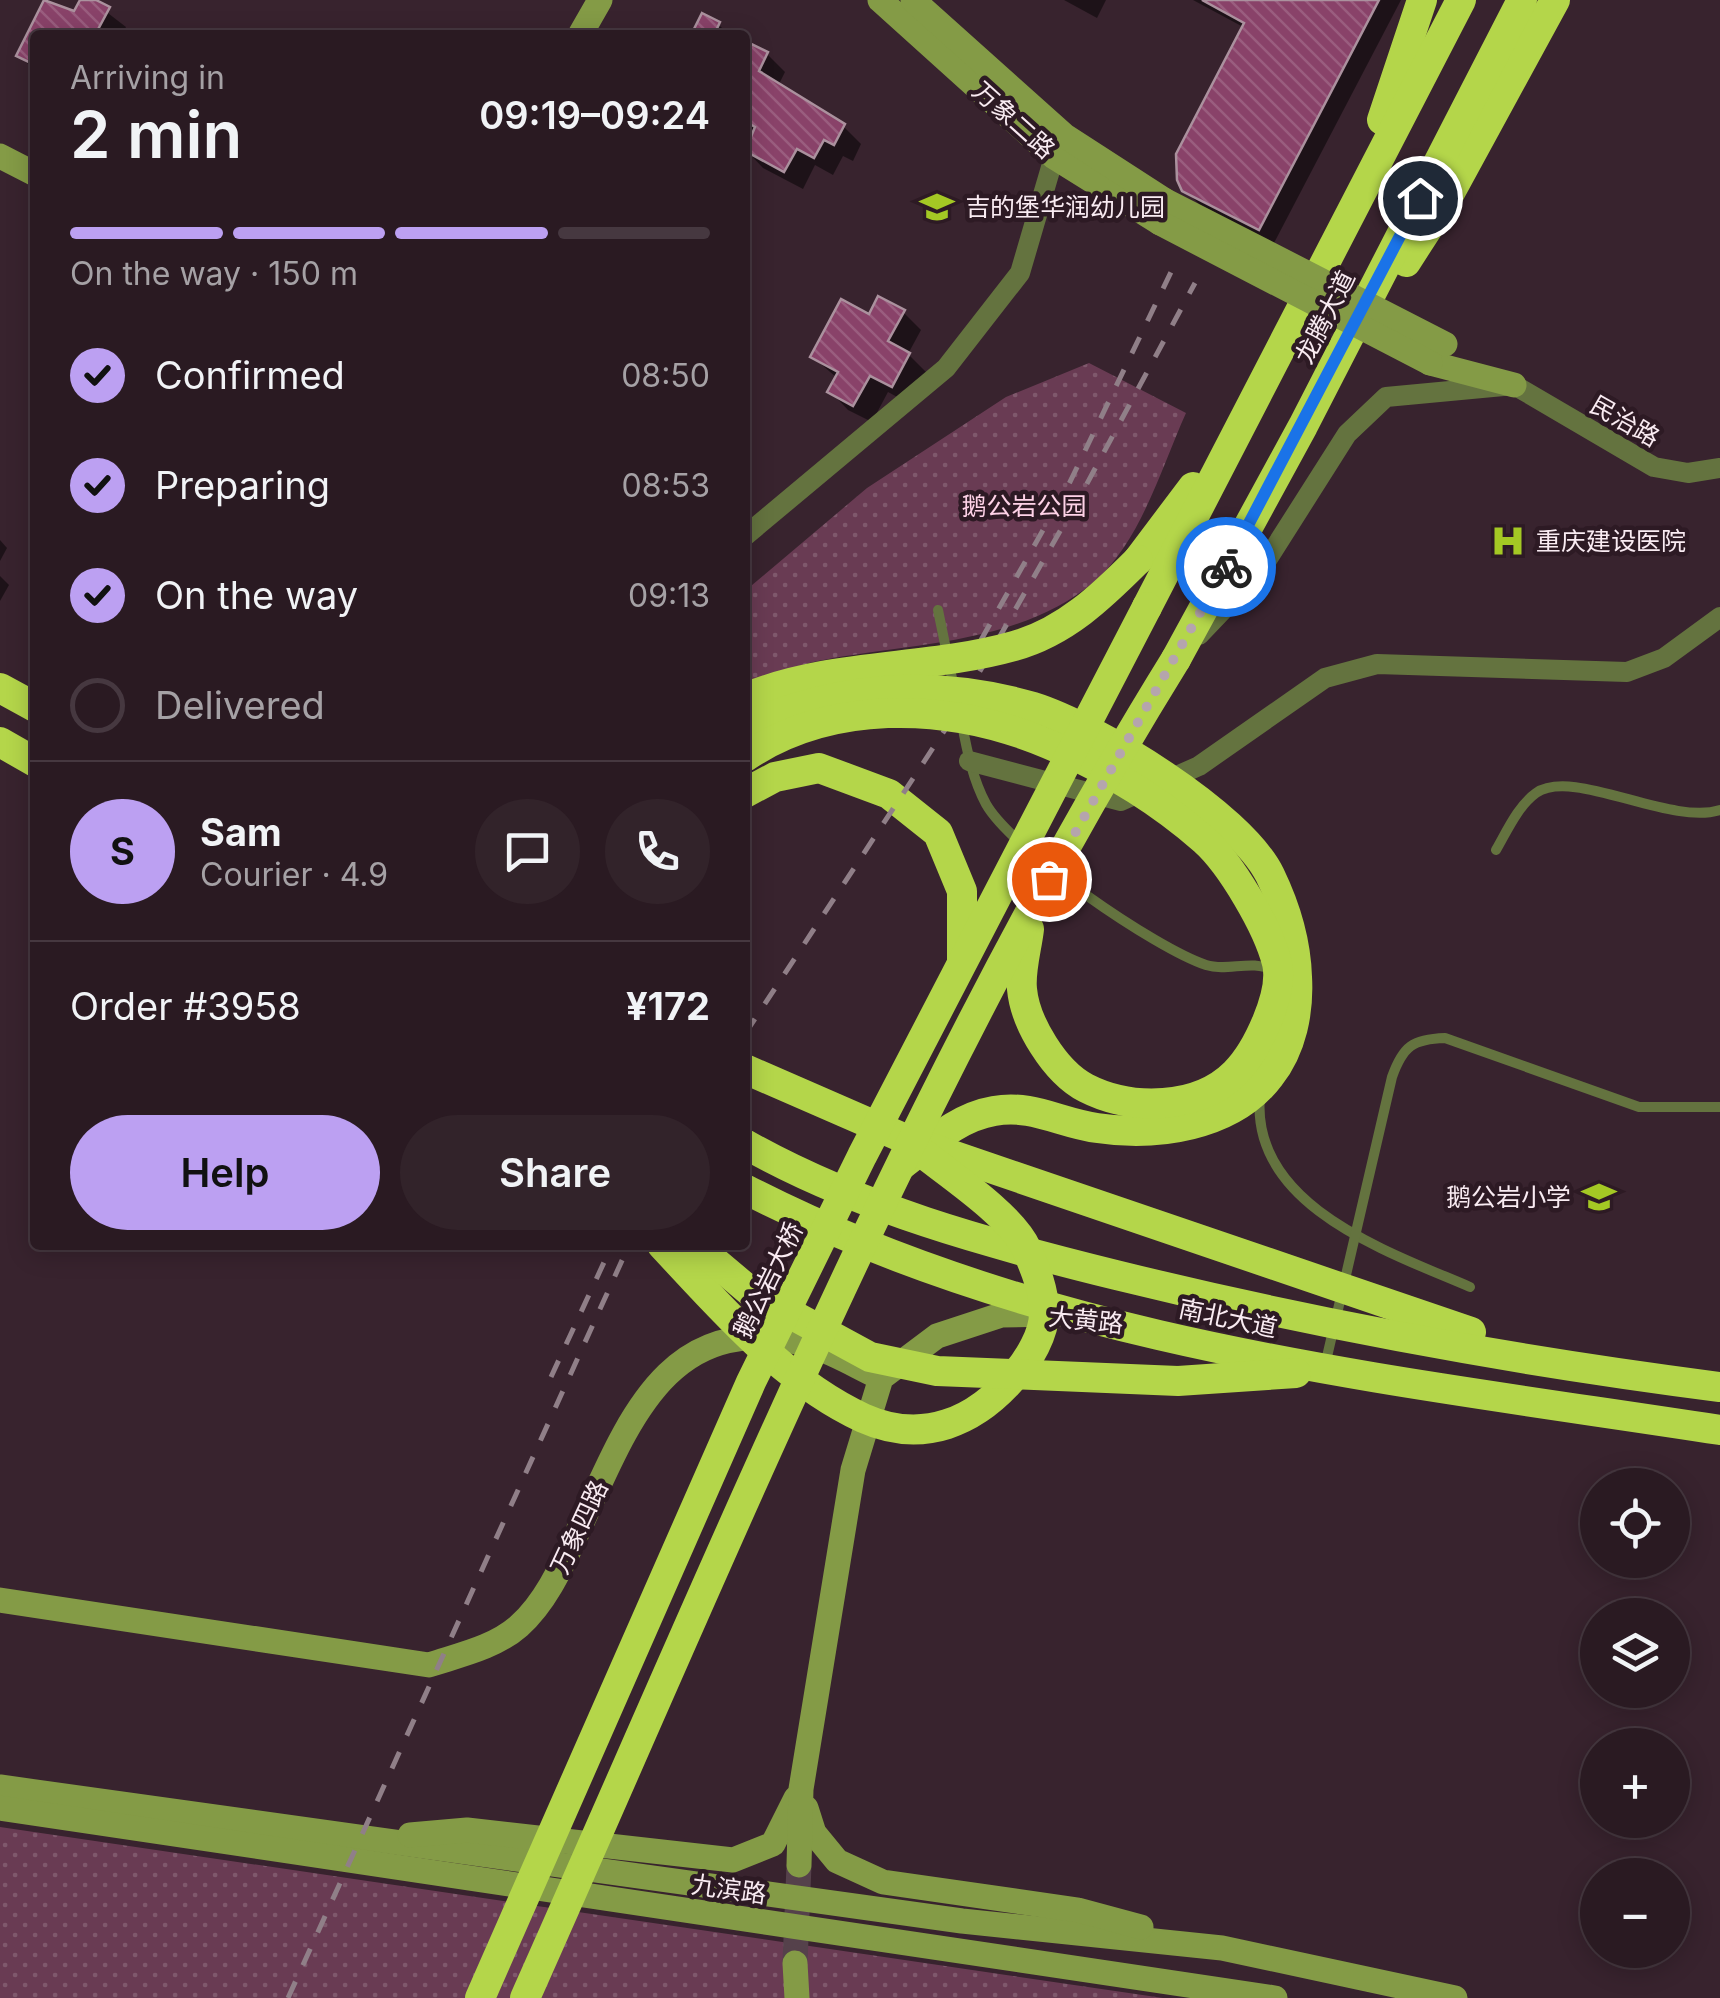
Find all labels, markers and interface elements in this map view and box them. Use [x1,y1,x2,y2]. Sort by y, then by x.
text: Arriving in [70,58,225,97]
street label: 万象二路 [967,75,1061,165]
text: 09:19–09:24 [479,92,710,138]
text: 2 min [70,95,242,174]
pin [1378,156,1463,241]
icon: home [1393,171,1448,226]
school or university icon: 吉的堡华润幼儿园 [918,188,956,226]
place label: 吉的堡华润幼儿园 [965,192,1165,222]
text: On the way · 150 m [70,254,358,293]
street label: 龙腾大道 [1289,266,1361,368]
icon: check [70,348,125,403]
text: Confirmed [155,352,345,398]
text: 08:50 [621,356,710,395]
street label: 民治路 [1585,389,1665,453]
icon: check [70,458,125,513]
text: Preparing [155,462,330,508]
text: 08:53 [622,466,710,505]
park label: 鹅公岩公园 [961,491,1087,521]
courier [1176,517,1276,617]
hospital icon: 重庆建设医院 [1489,522,1527,560]
place label: 重庆建设医院 [1536,526,1686,556]
icon: bike [1199,540,1254,595]
icon: check [70,568,125,623]
text: On the way [155,572,358,618]
text: 09:13 [628,576,710,615]
text: Delivered [155,682,325,728]
button: chat [475,799,580,904]
button: phone [605,799,710,904]
text: Sam [200,809,282,855]
text: S [110,828,135,874]
pin [1007,837,1092,922]
icon: bag [1022,852,1077,907]
text: Courier · 4.9 [200,855,388,894]
text: Order #3958 [70,983,301,1029]
text: ¥172 [626,983,710,1029]
button: Help [70,1115,380,1230]
button: Share [400,1115,710,1230]
school or university icon: 鹅公岩小学 [1580,1178,1618,1216]
place label: 鹅公岩小学 [1446,1182,1571,1212]
street label: 鹅公岩大桥 [727,1217,809,1343]
street label: 南北大道 [1176,1293,1280,1343]
street label: 大黄路 [1047,1301,1125,1339]
map controls [1580,1468,1690,1968]
button: locate [1580,1468,1690,1578]
street label: 万象四路 [544,1475,614,1579]
button: layers [1580,1598,1690,1708]
button: + [1580,1728,1690,1838]
button: − [1580,1858,1690,1968]
street label: 九滨路 [690,1869,768,1909]

